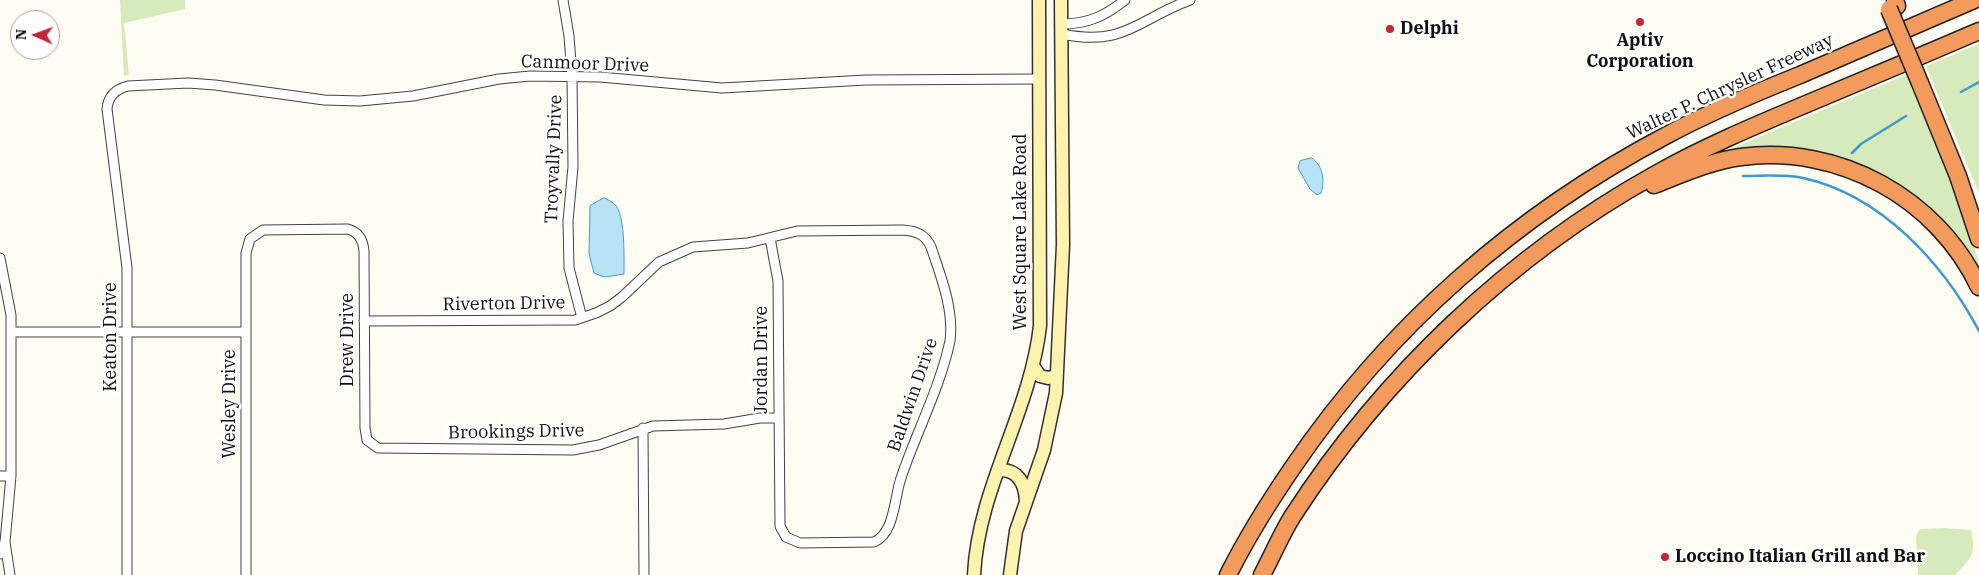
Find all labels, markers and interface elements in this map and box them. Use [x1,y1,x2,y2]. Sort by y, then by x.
north arrow [10,10,60,60]
marker: Aptiv Corporation [1634,16,1646,28]
place label: Delphi [1400,18,1459,40]
marker: Delphi [1384,23,1396,35]
text: N [12,29,30,40]
place label: Aptiv Corporation [1586,30,1694,72]
street label: Walter P. Chrysler Freeway [1623,30,1837,144]
street label: Canmoor Drive [521,51,649,77]
street label: Troyvally Drive [541,94,567,224]
street label: West Square Lake Road [1010,133,1032,331]
street label: Keaton Drive [100,282,122,392]
street label: Riverton Drive [443,292,565,316]
street label: Drew Drive [337,293,359,387]
street label: Jordan Drive [751,306,773,414]
street label: Baldwin Drive [883,335,943,455]
street label: Wesley Drive [219,349,241,459]
street label: Brookings Drive [448,420,584,444]
place label: Loccino Italian Grill and Bar [1675,546,1925,568]
marker: Loccino Italian Grill and Bar [1659,551,1671,563]

